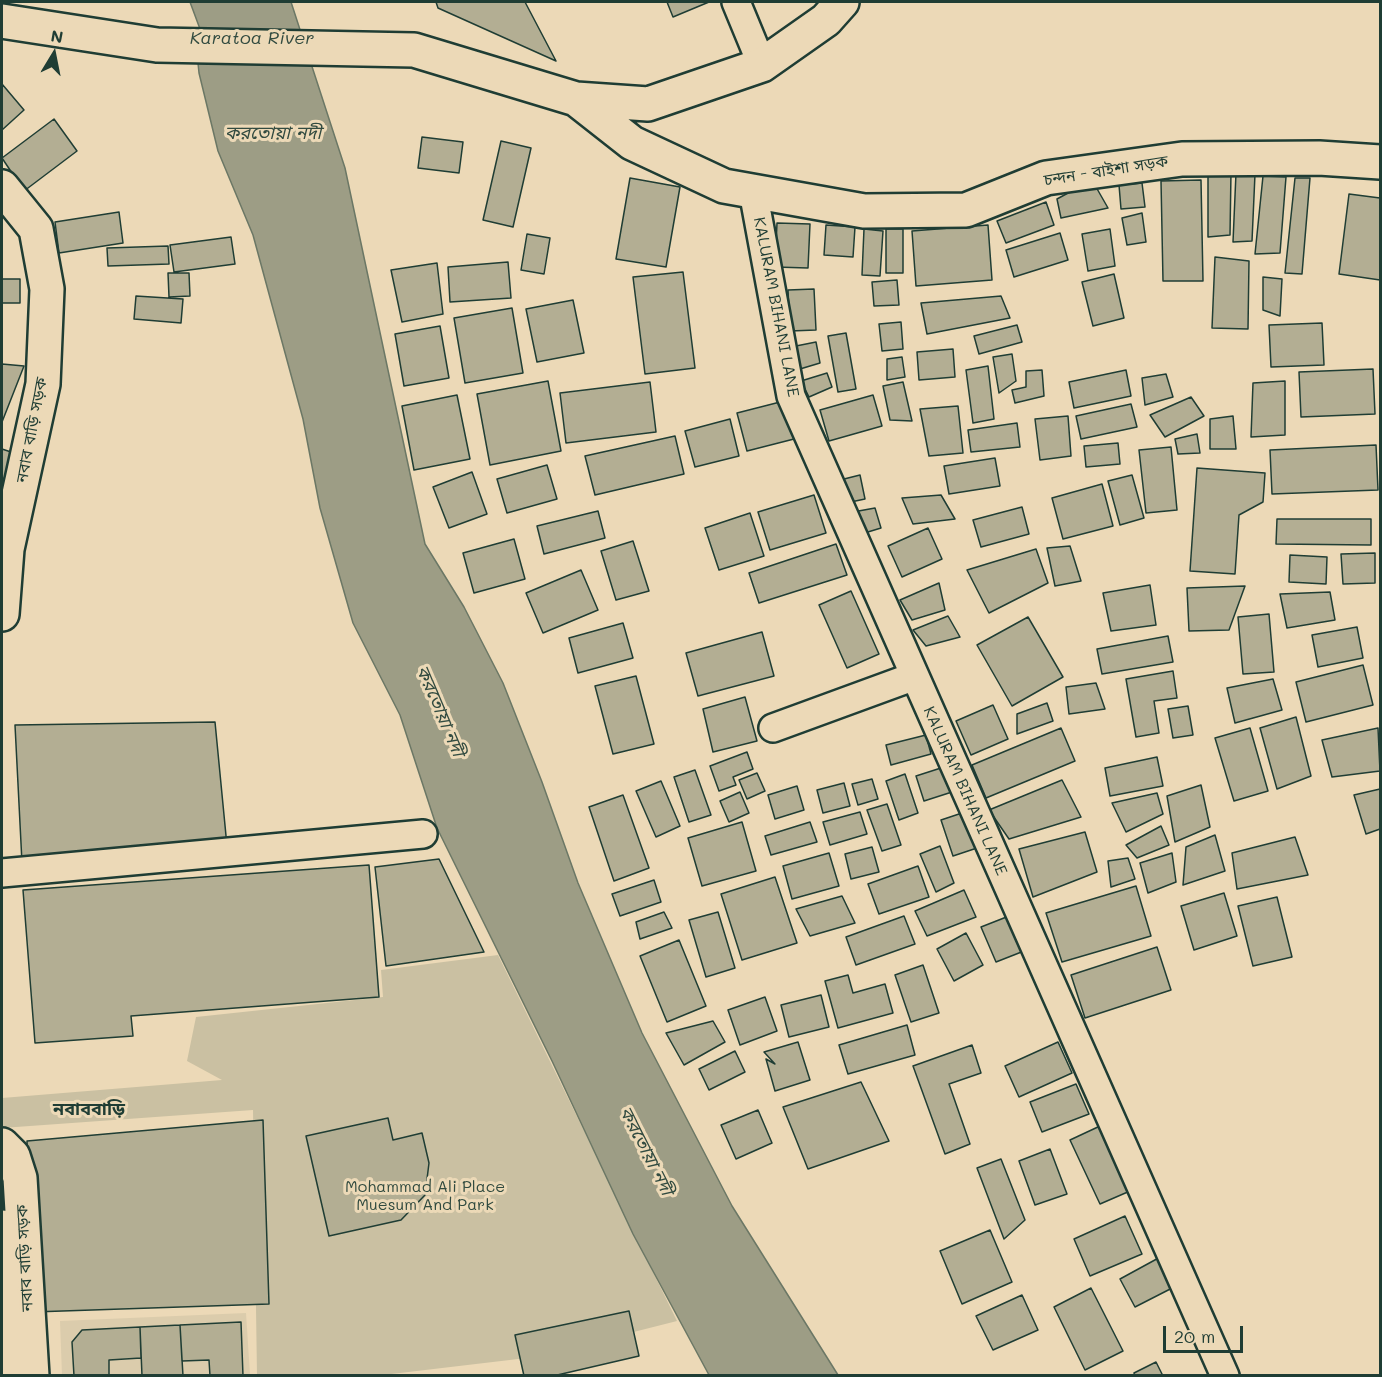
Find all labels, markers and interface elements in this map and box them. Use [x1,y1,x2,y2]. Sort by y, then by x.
north arrow [24,24,84,84]
text: N [49,24,65,47]
water label: Karatoa River [190,27,314,49]
water label: করতোয়া নদী [225,122,321,144]
street label: চন্দন - বাইশা সড়ক [1042,152,1170,190]
street label: KALURAM BIHANI LANE [749,215,803,399]
street label: নবাব বাড়ি সড়ক [12,376,52,484]
water label: করতোয়া নদী [411,662,469,760]
street label: KALURAM BIHANI LANE [919,704,1011,878]
district label: নবাববাড়ি [53,1098,125,1120]
water label: করতোয়া নদী [614,1103,678,1199]
park label: Mohammad Ali Place Muesum And Park [345,1177,505,1215]
street label: নবাব বাড়ি সড়ক [13,1204,37,1312]
scale bar [1166,1314,1246,1352]
text: 20 m [1174,1324,1215,1348]

